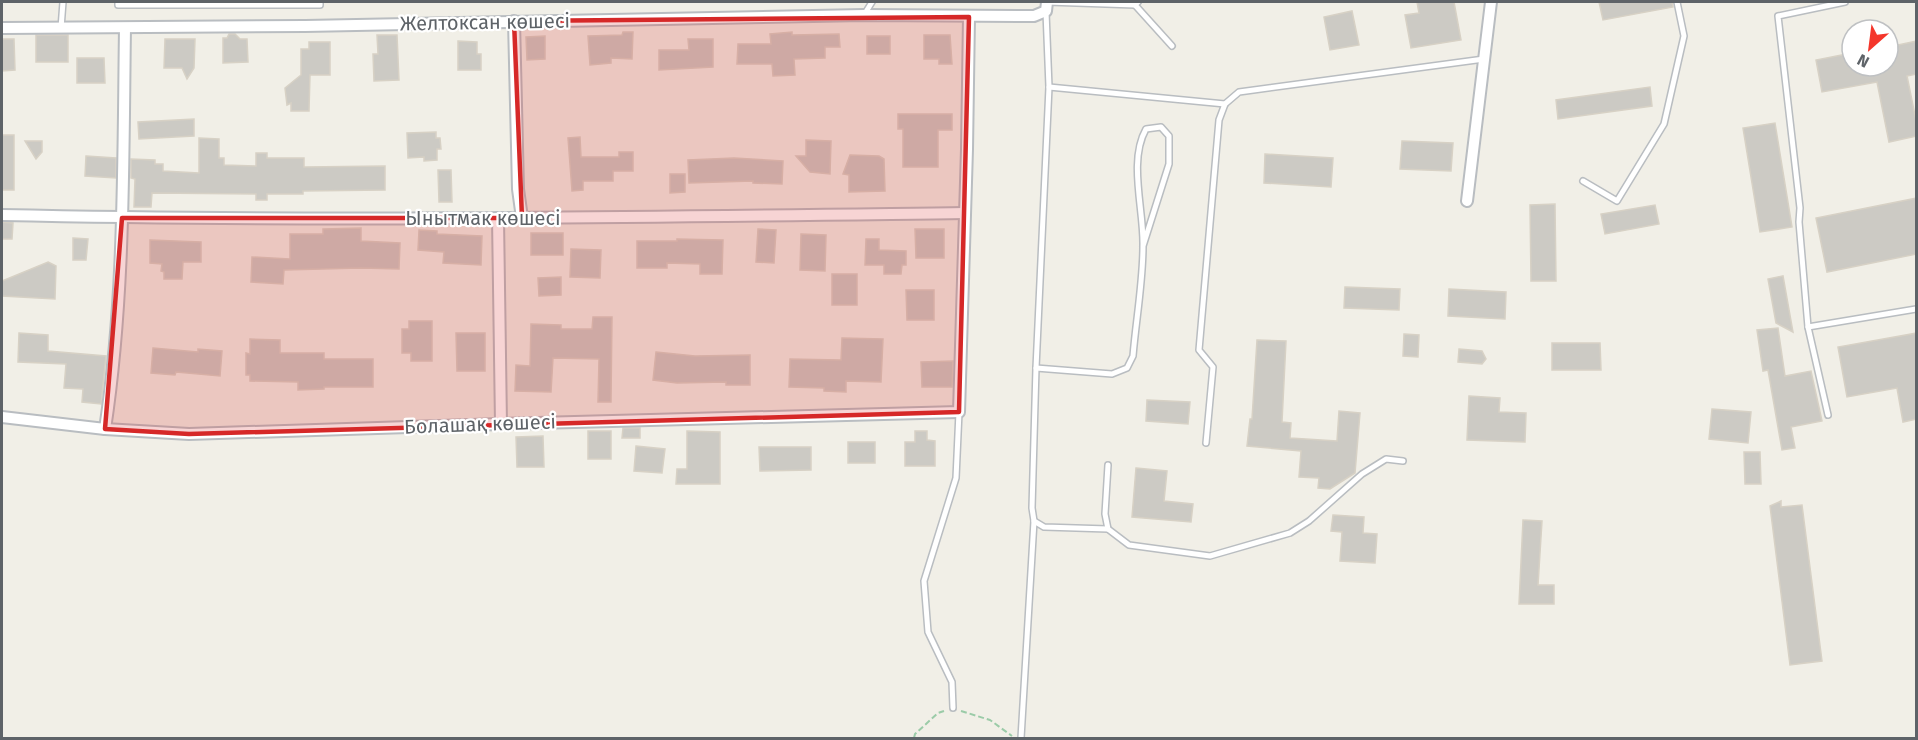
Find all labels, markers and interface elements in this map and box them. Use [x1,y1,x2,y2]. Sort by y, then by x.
street label: Желтоксан көшесі [400,9,570,35]
north arrow [1840,18,1900,78]
text: N [1854,50,1872,72]
street label: Ынытмак көшесі [405,206,561,230]
street label: Болашақ көшесі [404,409,556,439]

